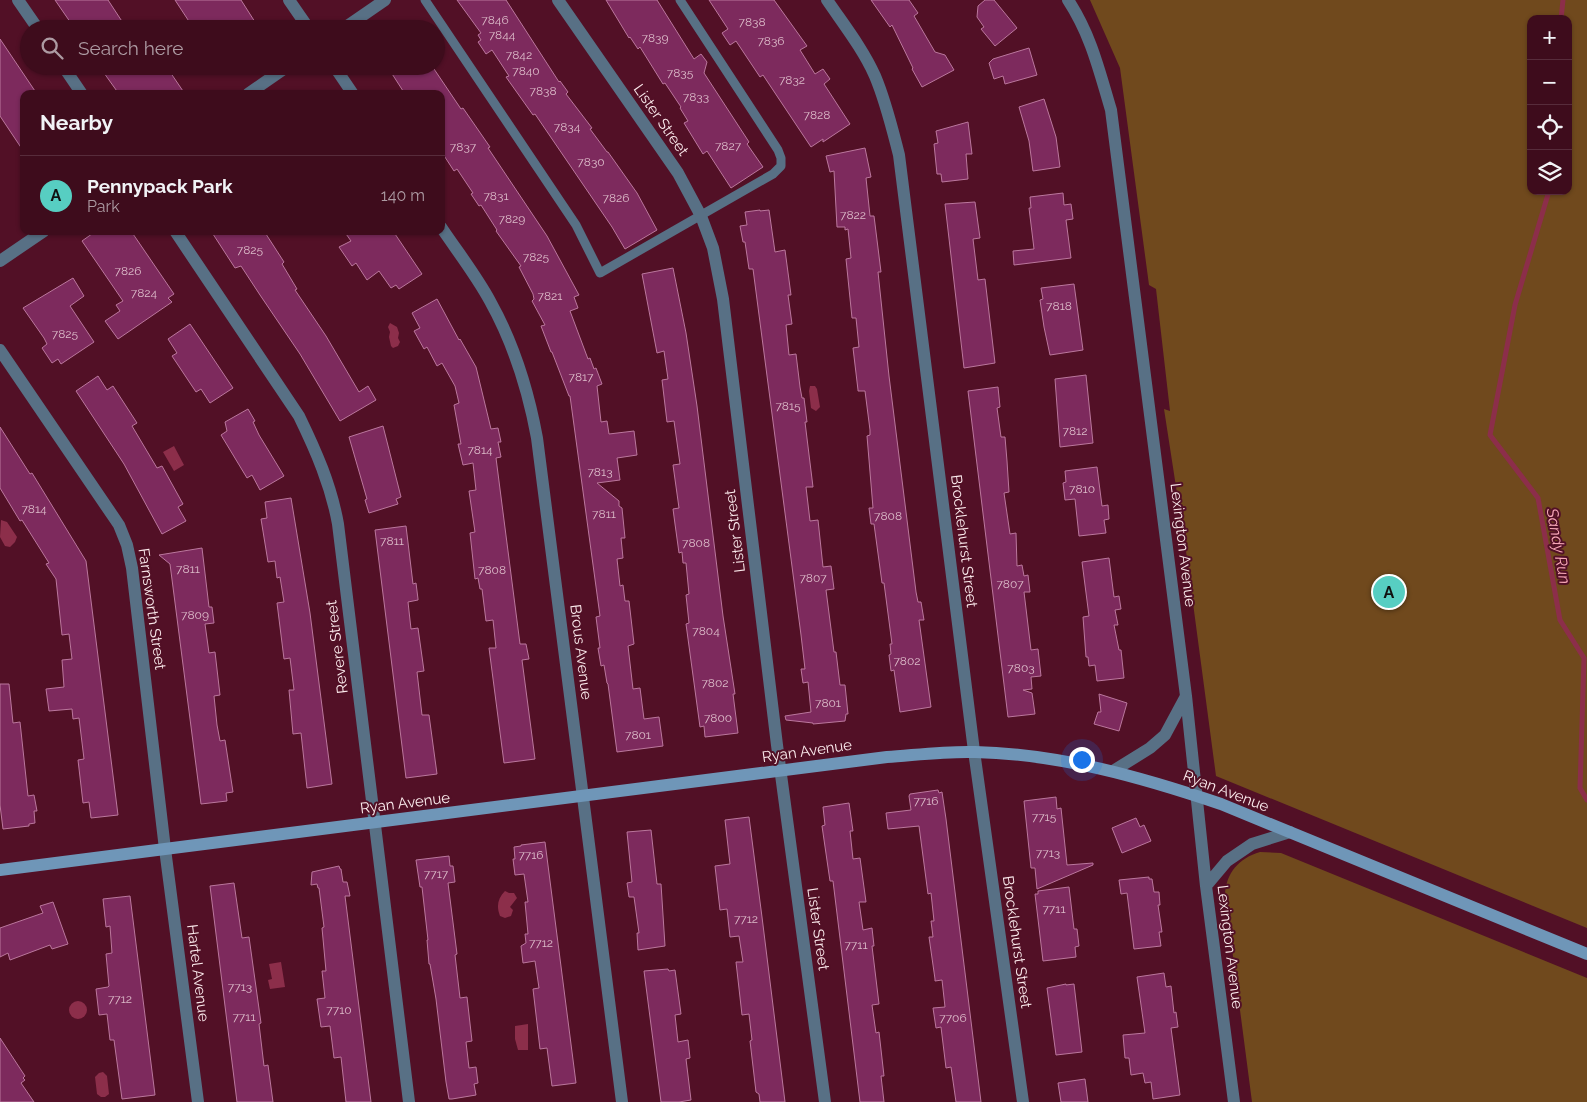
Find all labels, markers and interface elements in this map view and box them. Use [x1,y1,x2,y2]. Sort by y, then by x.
house number: 7846 [481,13,509,27]
house number: 7838 [738,15,766,29]
map controls [1527,15,1572,195]
button: + [1527,15,1572,60]
search box [20,20,445,75]
house number: 7844 [489,28,516,42]
house number: 7839 [642,31,668,45]
icon: search [38,34,66,62]
house number: 7836 [757,34,785,48]
text: Search here [78,37,184,59]
house number: 7842 [506,48,532,62]
button: − [1527,60,1572,105]
house number: 7840 [512,64,540,78]
house number: 7835 [667,66,694,80]
house number: 7832 [779,73,805,87]
street label: Lister Street [630,81,692,159]
house number: 7838 [529,84,557,98]
house number: 7833 [683,90,709,104]
button: locate [1527,105,1572,150]
house number: 7828 [804,108,830,122]
text: Nearby [40,110,113,135]
house number: 7834 [554,120,581,134]
house number: 7827 [715,139,742,153]
house number: 7837 [450,140,477,154]
button: layers [1527,150,1572,195]
house number: 7830 [577,155,605,169]
text: Pennypack Park [87,175,233,197]
text: A [51,186,61,205]
text: 140 m [381,186,425,205]
house number: 7831 [483,189,509,203]
house number: 7826 [602,191,630,205]
text: Park [87,197,120,216]
house number: 7822 [840,208,866,222]
house number: 7829 [499,212,525,226]
house number: 7825 [237,243,264,257]
house number: 7825 [523,250,550,264]
house number: 7826 [114,264,142,278]
house number: 7824 [131,286,158,300]
house number: 7821 [538,289,562,303]
house number: 7818 [1046,299,1072,313]
house number: 7825 [52,327,79,341]
house number: 7817 [568,370,594,384]
house number: 7815 [775,399,801,413]
house number: 7812 [1063,424,1087,438]
house number: 7814 [467,443,493,457]
house number: 7813 [587,465,613,479]
street label: Brocklehurst Street [947,474,981,608]
house number: 7810 [1069,482,1095,496]
street label: Lexington Avenue [1166,482,1200,608]
street label: Lister Street [721,489,749,573]
house number: 7814 [21,502,47,516]
water label: Sandy Run [1542,506,1575,586]
house number: 7811 [592,507,616,521]
house number: 7808 [874,509,902,523]
house number: 7811 [380,534,404,548]
house number: 7808 [682,536,710,550]
street label: Farnsworth Street [135,547,169,671]
house number: 7811 [176,562,200,576]
house number: 7808 [478,563,506,577]
house number: 7807 [799,571,827,585]
pin: A [1373,573,1405,611]
house number: 7807 [996,577,1024,591]
street label: Revere Street [322,599,352,695]
street label: Brous Avenue [566,603,596,701]
house number: 7809 [181,608,209,622]
house number: 7804 [692,624,720,638]
house number: 7802 [893,654,921,668]
house number: 7803 [1007,661,1035,675]
house number: 7802 [701,676,729,690]
house number: 7801 [815,696,841,710]
house number: 7800 [704,711,732,725]
house number: 7801 [625,728,651,742]
street label: Ryan Avenue [761,736,853,766]
your location [1069,747,1095,773]
street label: Ryan Avenue [1180,766,1272,816]
street label: Ryan Avenue [359,789,451,817]
house number: 7716 [913,794,939,808]
house number: 7715 [1032,810,1057,824]
house number: 7713 [1036,846,1060,860]
house number: 7716 [518,848,544,862]
house number: 7717 [424,867,449,881]
street label: Brocklehurst Street [999,875,1035,1009]
street label: Lexington Avenue [1213,884,1247,1010]
street label: Lister Street [803,887,833,971]
house number: 7711 [1042,902,1066,916]
house number: 7712 [734,912,758,926]
street label: Hartel Avenue [183,923,213,1023]
house number: 7712 [529,936,553,950]
house number: 7711 [844,938,868,952]
house number: 7713 [228,980,252,994]
house number: 7712 [108,992,132,1006]
house number: 7710 [326,1003,352,1017]
house number: 7711 [232,1010,256,1024]
house number: 7706 [939,1011,967,1025]

